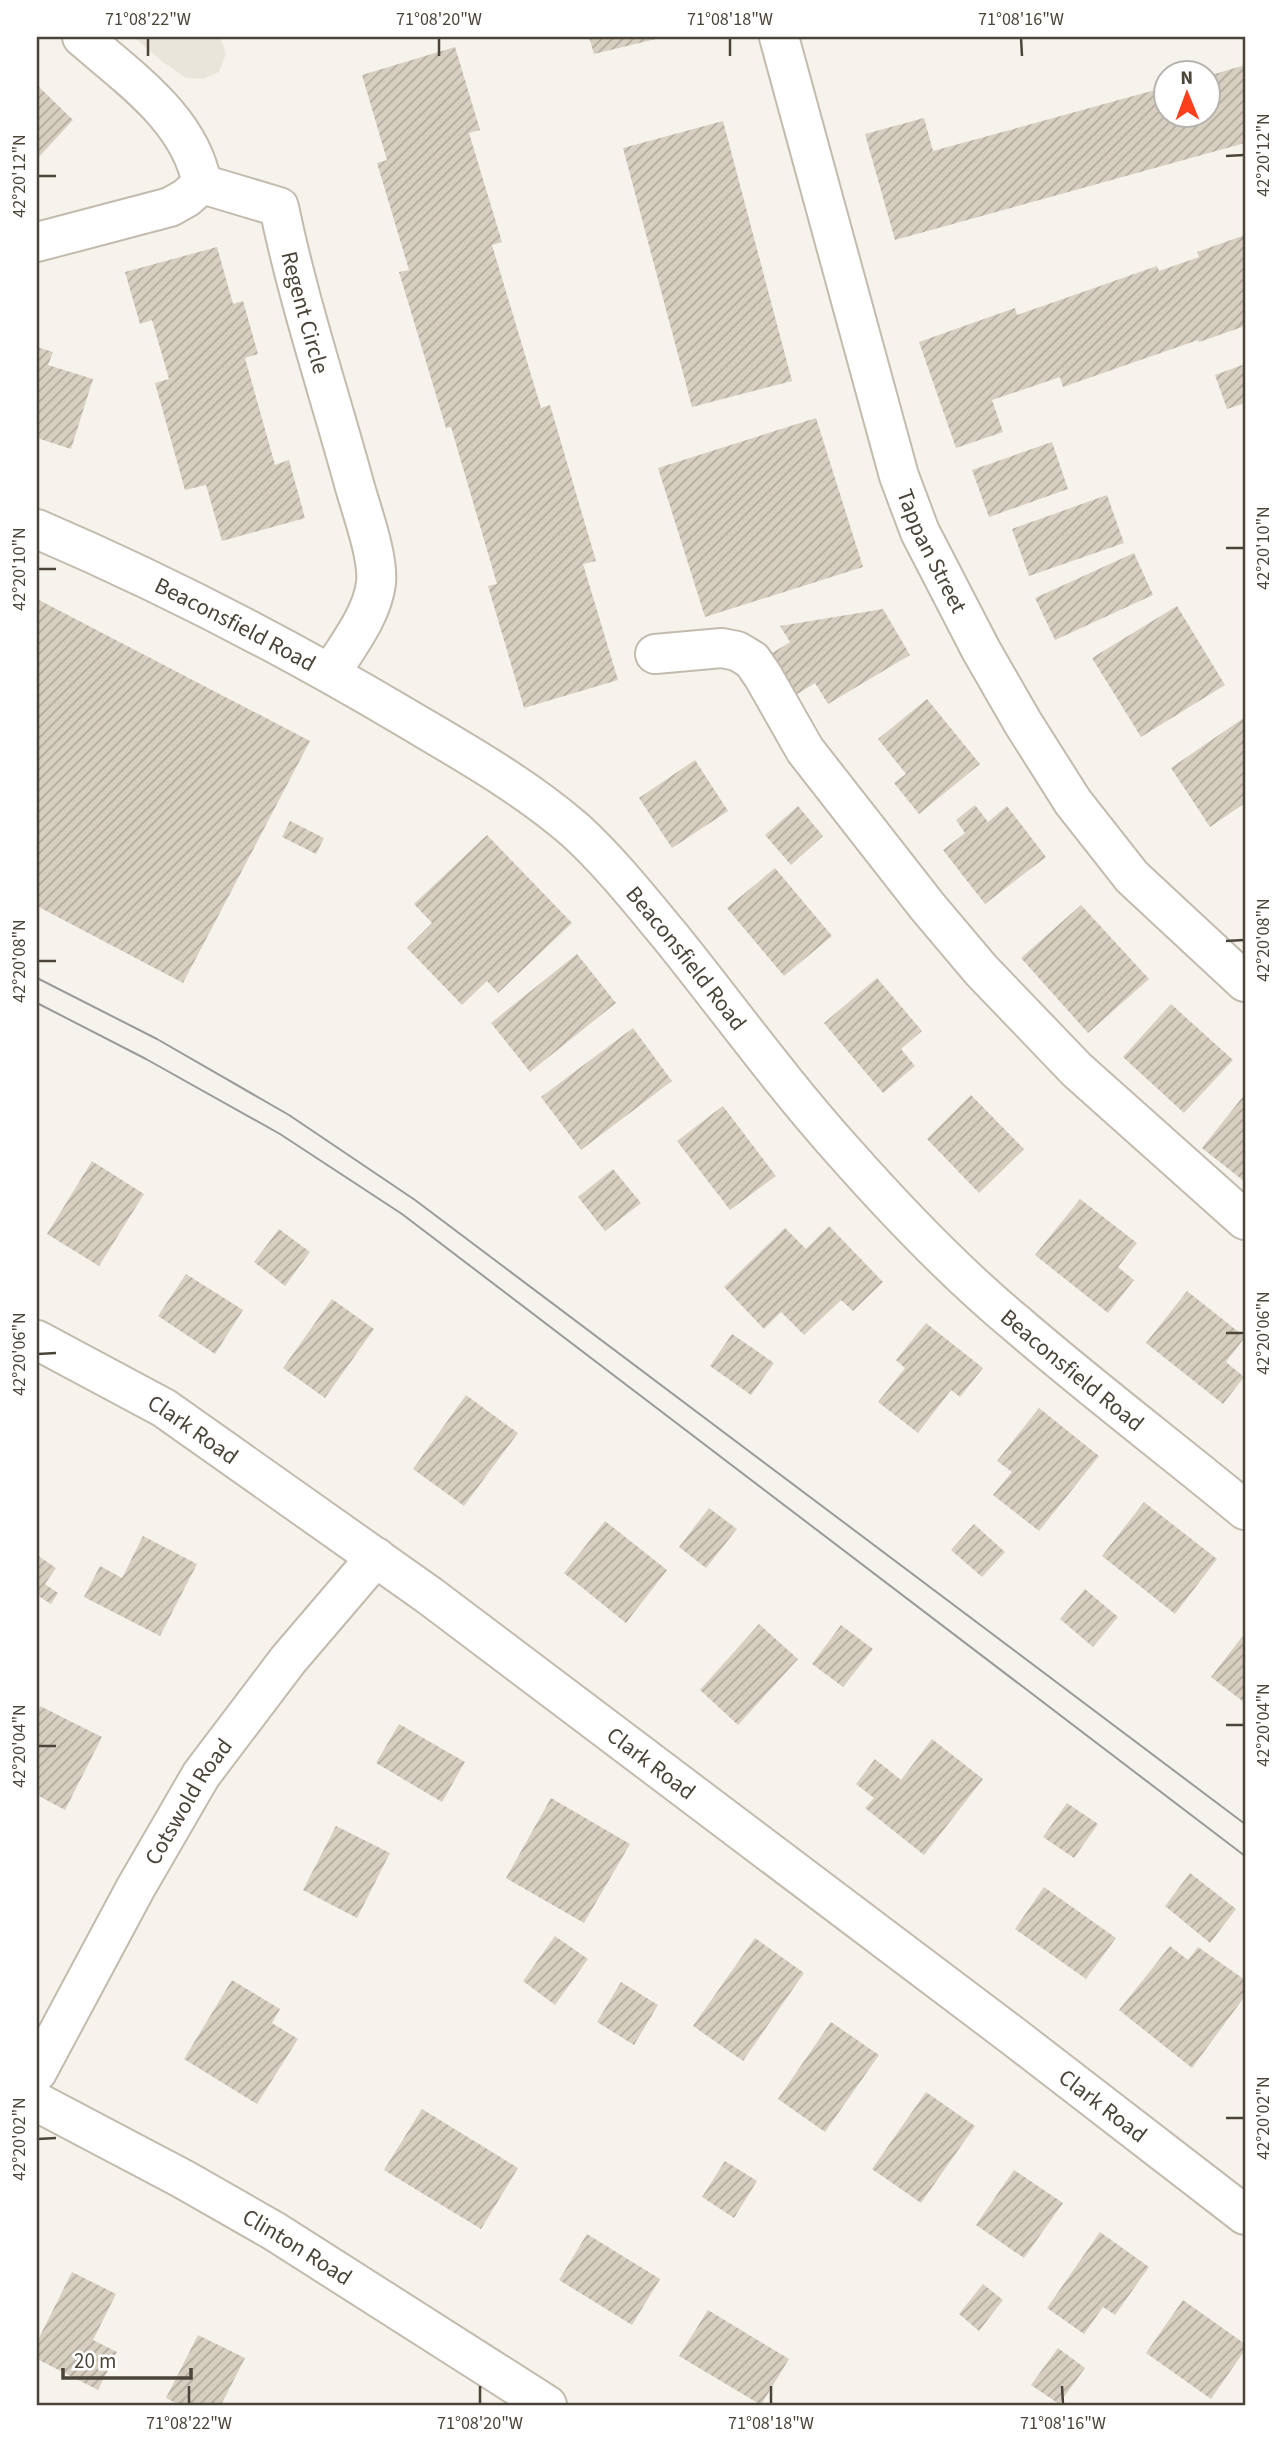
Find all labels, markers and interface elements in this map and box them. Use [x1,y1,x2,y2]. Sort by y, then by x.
text: 71°08'22"W [105,7,191,32]
text: 71°08'20"W [396,7,482,32]
text: 71°08'18"W [687,7,773,32]
text: 71°08'16"W [978,7,1064,32]
north arrow [1152,60,1222,130]
text: N [1180,65,1193,92]
text: 42°20'12"N [1251,113,1276,197]
text: 42°20'12"N [7,134,32,218]
street label: Regent Circle [273,248,338,378]
street label: Tappan Street [889,484,976,619]
text: 42°20'10"N [1251,506,1276,590]
text: 42°20'10"N [7,527,32,611]
street label: Beaconsfield Road [149,569,322,679]
street label: Beaconsfield Road [618,879,755,1038]
text: 42°20'08"N [1251,898,1276,982]
text: 42°20'08"N [7,919,32,1003]
text: 42°20'06"N [1251,1291,1276,1375]
street label: Beaconsfield Road [994,1301,1151,1439]
text: 42°20'06"N [7,1312,32,1396]
street label: Clark Road [142,1386,245,1472]
text: 42°20'04"N [1251,1683,1276,1767]
text: 42°20'04"N [7,1704,32,1788]
street label: Clark Road [600,1719,703,1807]
street label: Cotswold Road [136,1731,240,1871]
street label: Clark Road [1052,2061,1154,2150]
text: 42°20'02"N [1251,2076,1276,2160]
text: 42°20'02"N [7,2097,32,2181]
street label: Clinton Road [236,2200,359,2293]
scale bar [63,2337,191,2381]
text: 20 m [74,2346,116,2376]
text: 71°08'22"W [146,2411,232,2436]
text: 71°08'20"W [437,2411,523,2436]
text: 71°08'18"W [728,2411,814,2436]
text: 71°08'16"W [1020,2411,1106,2436]

